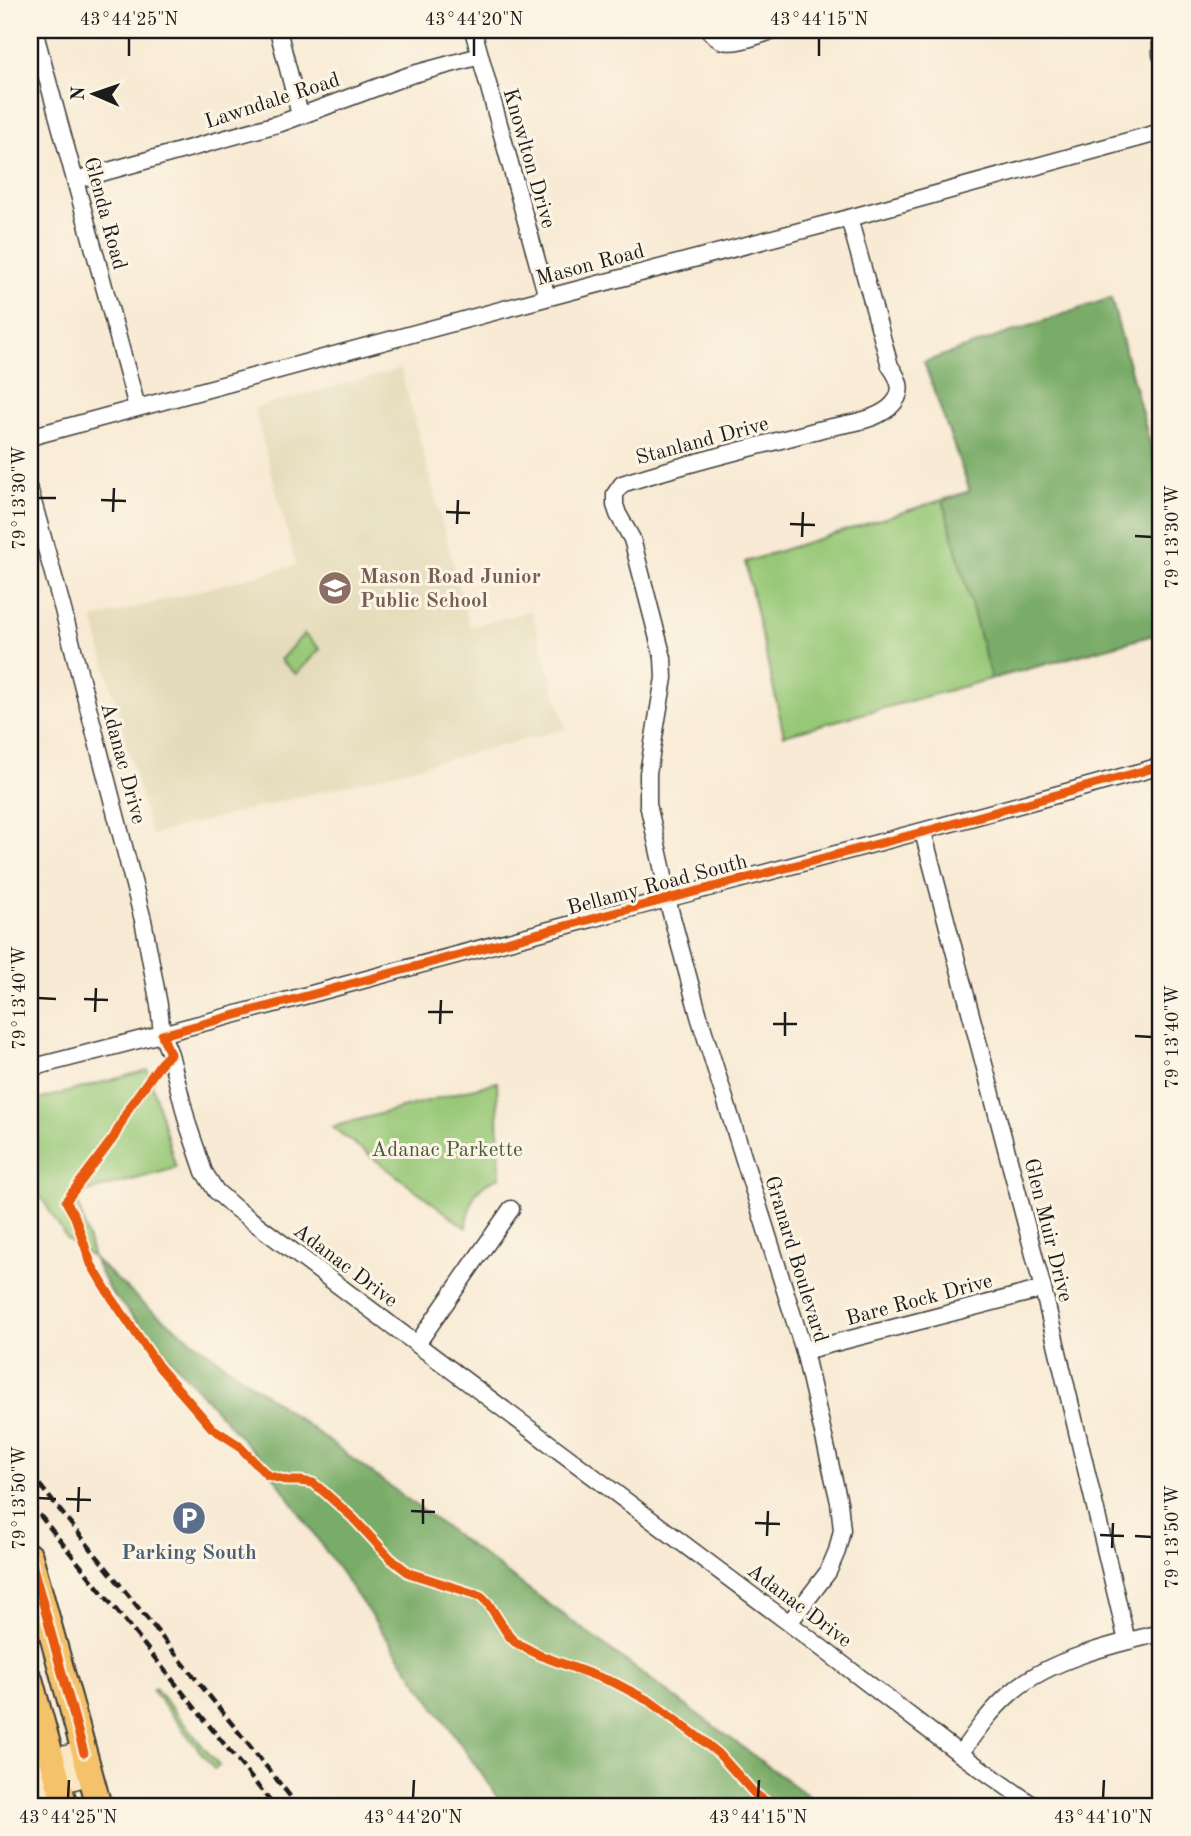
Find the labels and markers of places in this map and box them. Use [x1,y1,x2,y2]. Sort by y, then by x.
place label: Mason Road Junior Public School [360,567,541,612]
school or university icon: Mason Road Junior Public School [316,569,354,607]
parking icon: Parking South [170,1499,208,1537]
place label: Parking South [121,1543,257,1564]

